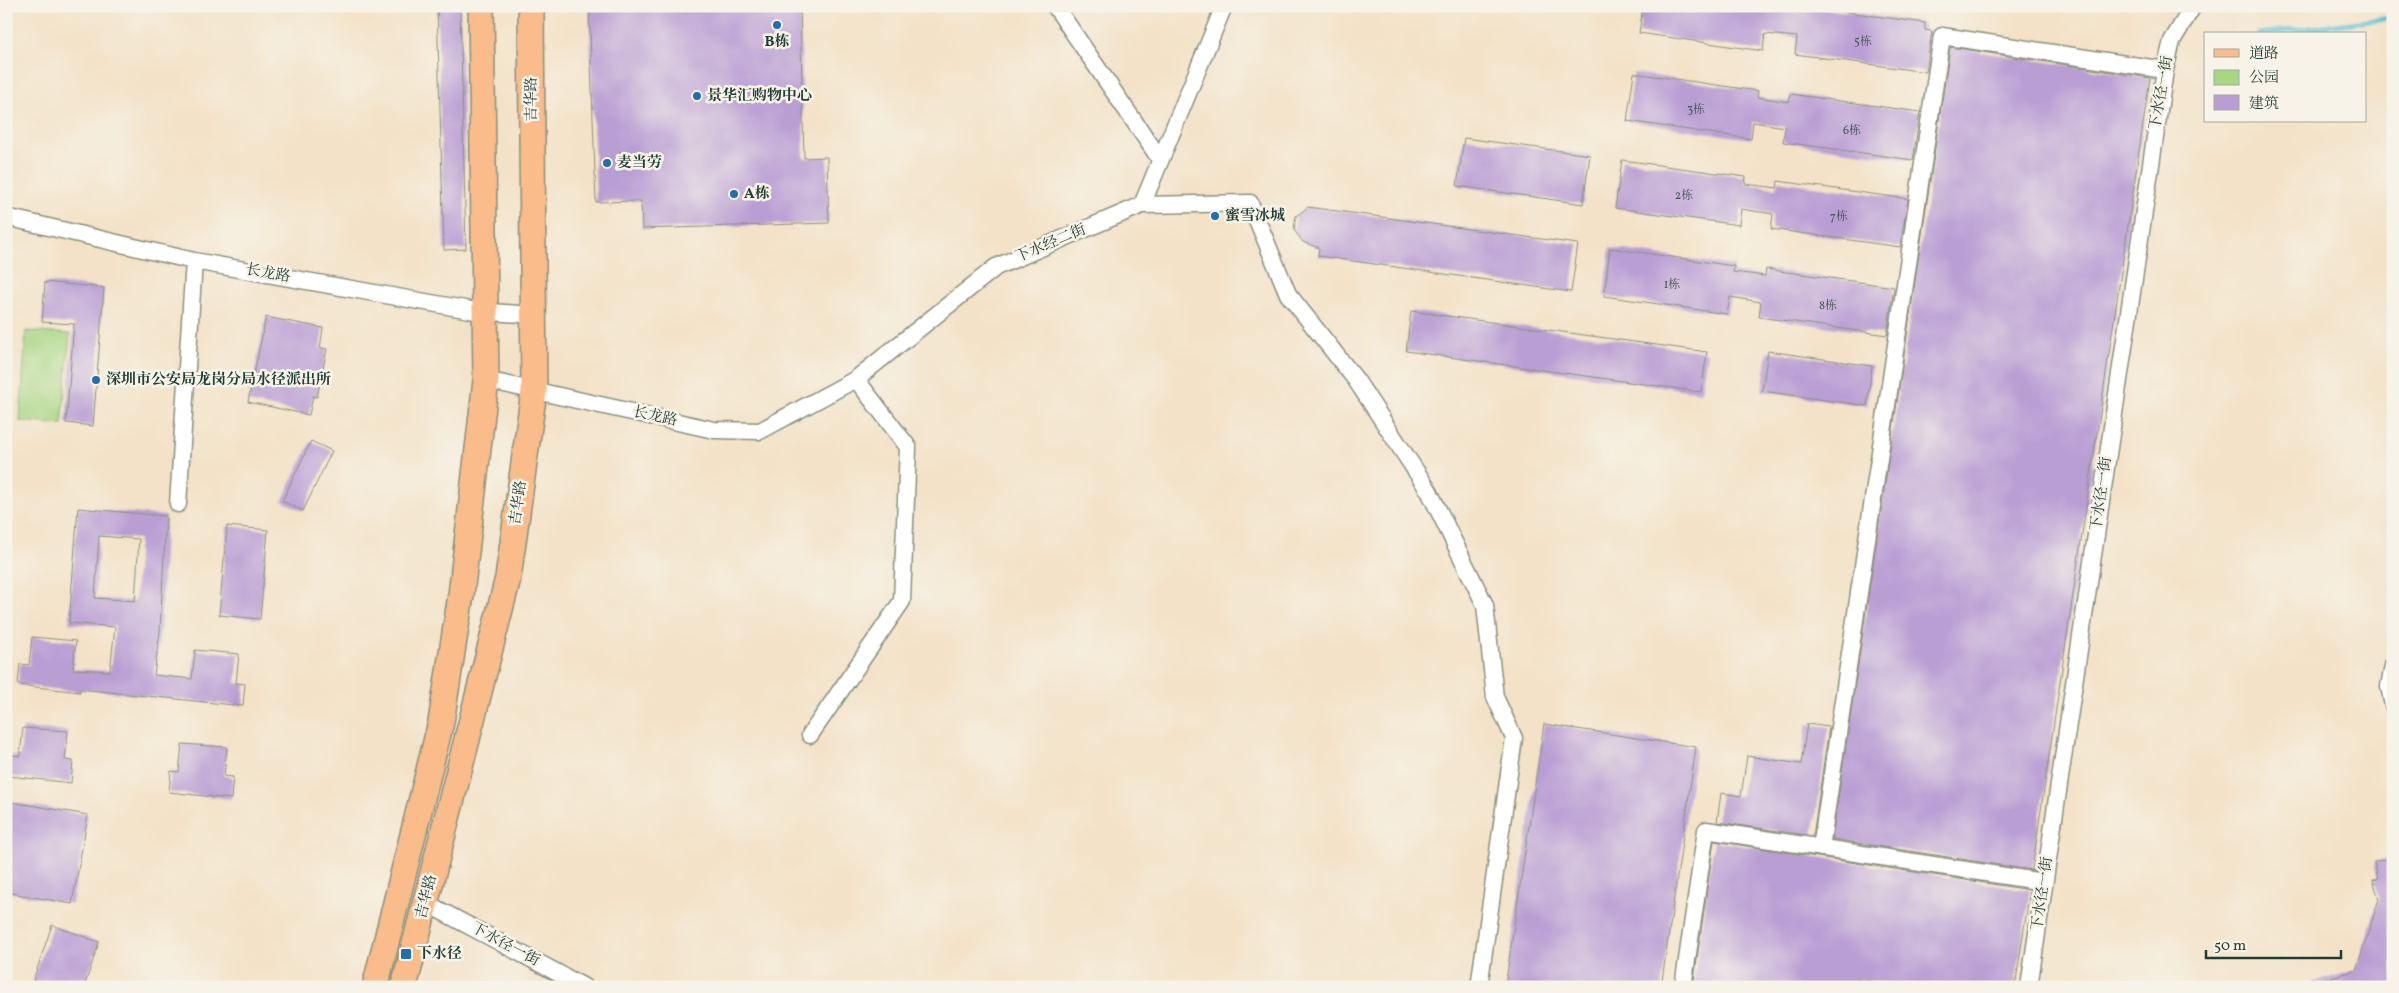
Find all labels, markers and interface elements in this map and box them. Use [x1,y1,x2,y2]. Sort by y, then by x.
marker: B栋 [771,19,783,31]
place label: B栋 [764,32,790,53]
legend [2204,32,2366,122]
house number: 5栋 [1854,34,1872,50]
text: 道路 [2249,44,2279,65]
street label: 下水径一街 [2145,54,2179,132]
text: 公园 [2249,68,2279,89]
street label: 吉华路 [522,76,543,122]
place label: 景华汇购物中心 [707,86,812,107]
marker: 景华汇购物中心 [691,90,703,102]
text: 建筑 [2249,94,2279,115]
house number: 3栋 [1687,102,1705,118]
house number: 6栋 [1843,123,1861,139]
place label: 麦当劳 [617,153,662,174]
marker: 麦当劳 [601,157,613,169]
place label: A栋 [744,184,770,205]
marker: A栋 [728,188,740,200]
house number: 2栋 [1675,188,1693,204]
place label: 蜜雪冰城 [1225,206,1285,227]
house number: 7栋 [1830,209,1848,225]
marker: 蜜雪冰城 [1209,210,1221,222]
street label: 下水经二街 [1012,220,1090,268]
street label: 长龙路 [244,260,292,288]
house number: 1栋 [1664,277,1680,293]
house number: 8栋 [1819,298,1837,314]
place label: 深圳市公安局龙岗分局水径派出所 [106,370,331,391]
marker: 深圳市公安局龙岗分局水径派出所 [90,374,102,386]
street label: 长龙路 [631,402,679,432]
street label: 下水径一街 [2086,455,2118,533]
street label: 吉华路 [505,479,533,527]
street label: 下水径一街 [2027,855,2059,933]
street label: 吉华路 [411,873,443,921]
street label: 下水径一街 [467,918,543,972]
scale bar [2206,928,2342,960]
text: 50 m [2214,936,2246,957]
place label: 下水径 [417,944,462,965]
marker: 下水径 [399,947,413,961]

